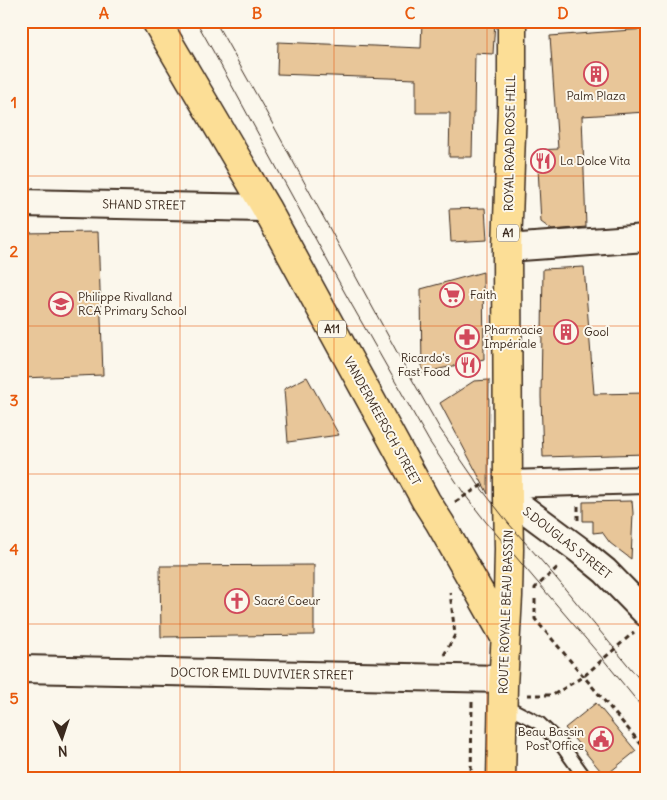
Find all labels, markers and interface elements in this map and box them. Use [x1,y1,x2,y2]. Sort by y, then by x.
text: A [99,3,109,23]
text: B [252,3,263,23]
text: C [405,3,416,23]
text: D [557,3,569,23]
building icon: Palm Plaza [583,61,609,87]
street label: ROYAL ROAD ROSE HILL [501,74,518,211]
place label: Palm Plaza [566,88,626,103]
text: 1 [11,92,17,112]
restaurant icon: La Dolce Vita [530,148,556,174]
place label: La Dolce Vita [560,153,631,168]
street label: SHAND STREET [102,196,186,213]
road number: A1 [497,224,519,242]
text: 2 [10,241,19,261]
supermarket icon: Faith [439,282,465,308]
place label: Faith [470,287,497,302]
place label: Philippe Rivalland RCA Primary School [78,289,187,318]
school or university icon: Philippe Rivalland RCA Primary School [48,291,74,317]
building icon: Gool [553,319,579,345]
road number: A11 [318,320,346,338]
place label: Pharmacie Impériale [484,322,542,351]
pharmacy icon: Pharmacie Impériale [454,324,480,350]
place label: Gool [584,324,609,339]
place label: Ricardo's Fast Food [398,350,450,379]
restaurant icon: Ricardo's Fast Food [455,352,481,378]
street label: VANDERMEERSCH STREET [341,354,424,488]
text: 3 [9,390,19,410]
street label: S.DOUGLAS STREET [520,503,615,582]
street label: ROUTE ROYALE BEAU BASSIN [495,530,516,694]
text: 4 [9,539,19,559]
church icon: Sacré Coeur [224,588,250,614]
place label: Sacré Coeur [254,593,320,608]
street label: DOCTOR EMIL DUVIVIER STREET [170,664,354,683]
text: 5 [9,688,19,708]
north arrow [38,712,88,762]
place label: Beau Bassin Post Office [518,724,584,753]
public building icon: Beau Bassin Post Office [588,726,614,752]
text: N [57,742,68,760]

